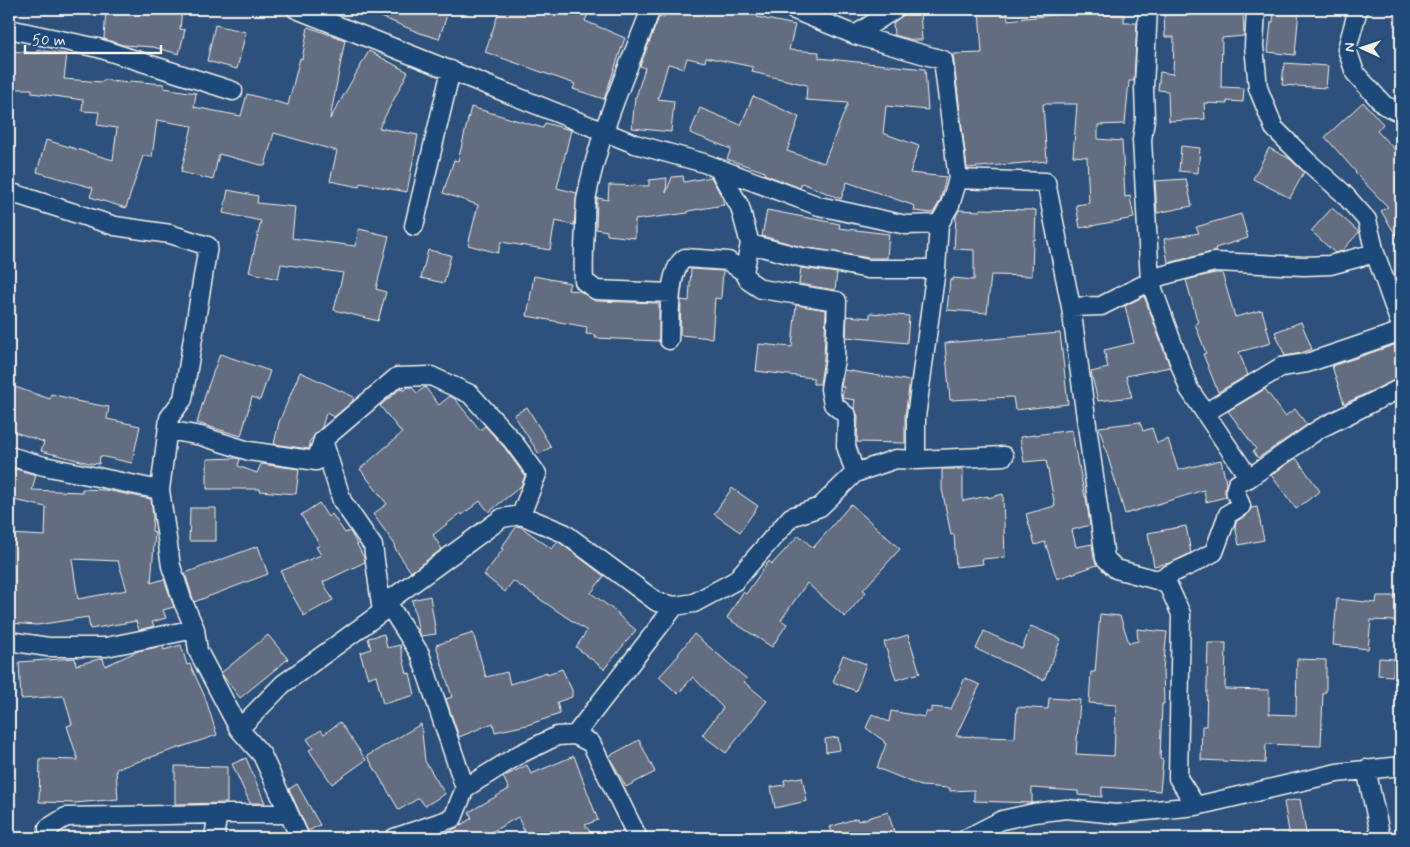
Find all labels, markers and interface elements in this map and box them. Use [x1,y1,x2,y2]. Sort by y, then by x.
scale bar [25,22,161,54]
north arrow [1338,22,1388,72]
text: 50 m [32,31,66,51]
text: N [1341,42,1359,53]

